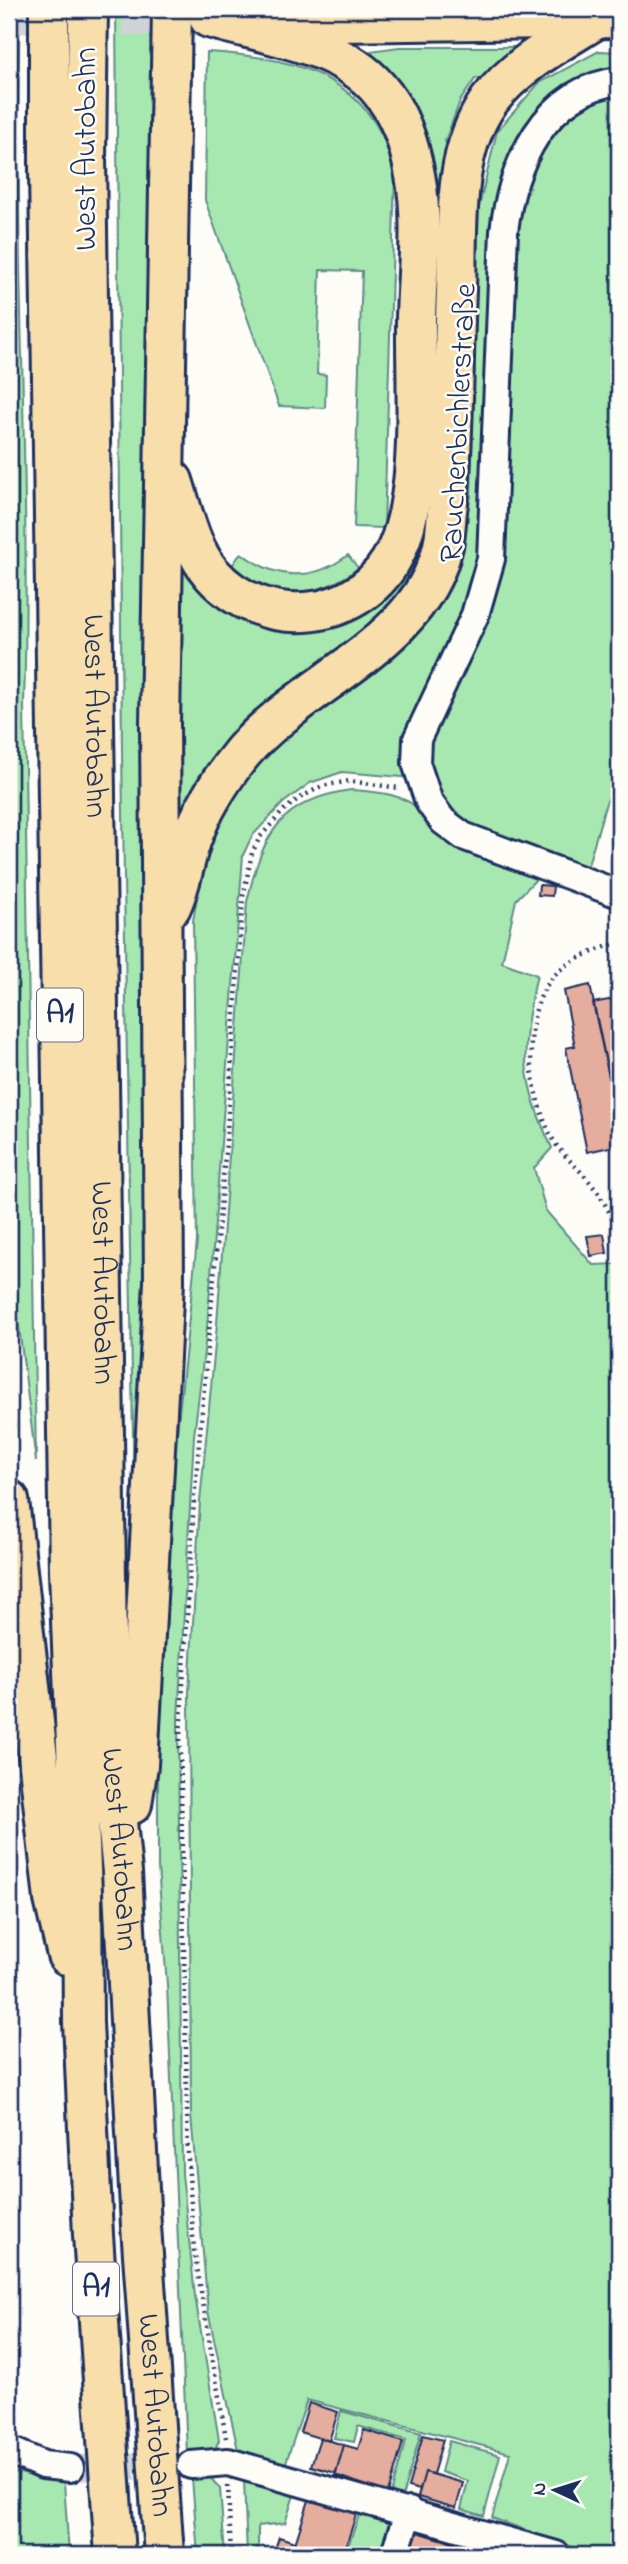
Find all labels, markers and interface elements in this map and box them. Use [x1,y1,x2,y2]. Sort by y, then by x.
street label: West Autobahn [64,47,111,251]
street label: Rauchenbichlerstraße [429,281,491,564]
street label: West Autobahn [69,614,119,818]
road number: A1 [37,988,83,1042]
street label: West Autobahn [77,1181,127,1385]
street label: West Autobahn [88,1747,150,1952]
road number: A1 [73,2262,119,2316]
street label: West Autobahn [124,2312,185,2519]
north arrow [520,2456,590,2526]
text: N [527,2481,554,2496]

